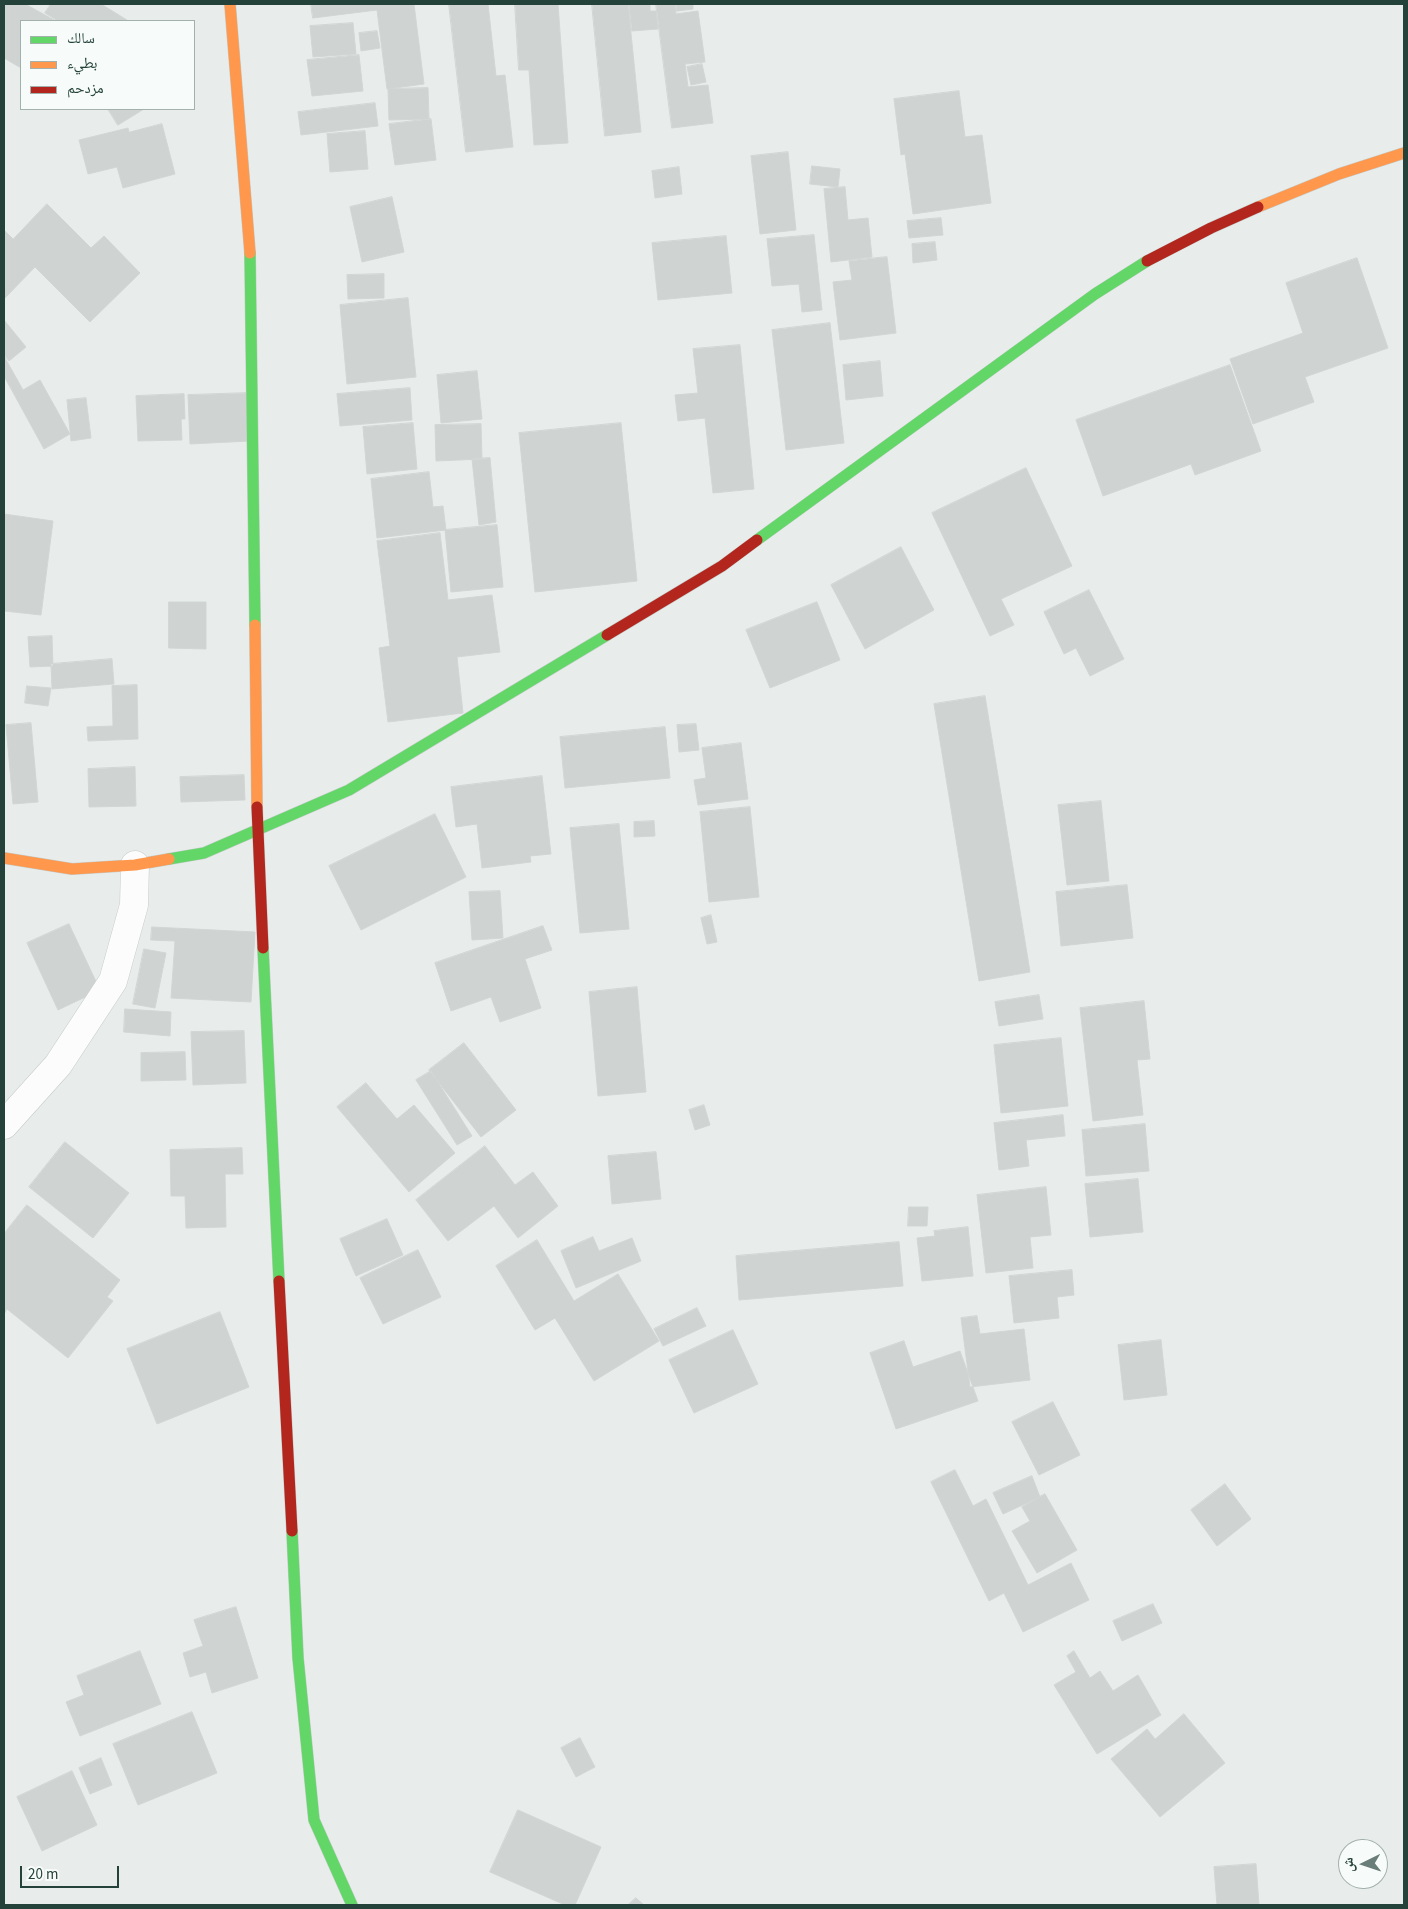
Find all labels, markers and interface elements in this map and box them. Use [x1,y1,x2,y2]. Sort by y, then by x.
legend [20,20,195,110]
text: سالك [67,28,95,49]
text: بطيء [67,53,97,74]
text: مزدحم [67,78,104,99]
north arrow [1338,1839,1388,1889]
scale bar [22,1856,121,1888]
text: ش [1339,1857,1360,1873]
text: 20 m [28,1864,58,1885]

